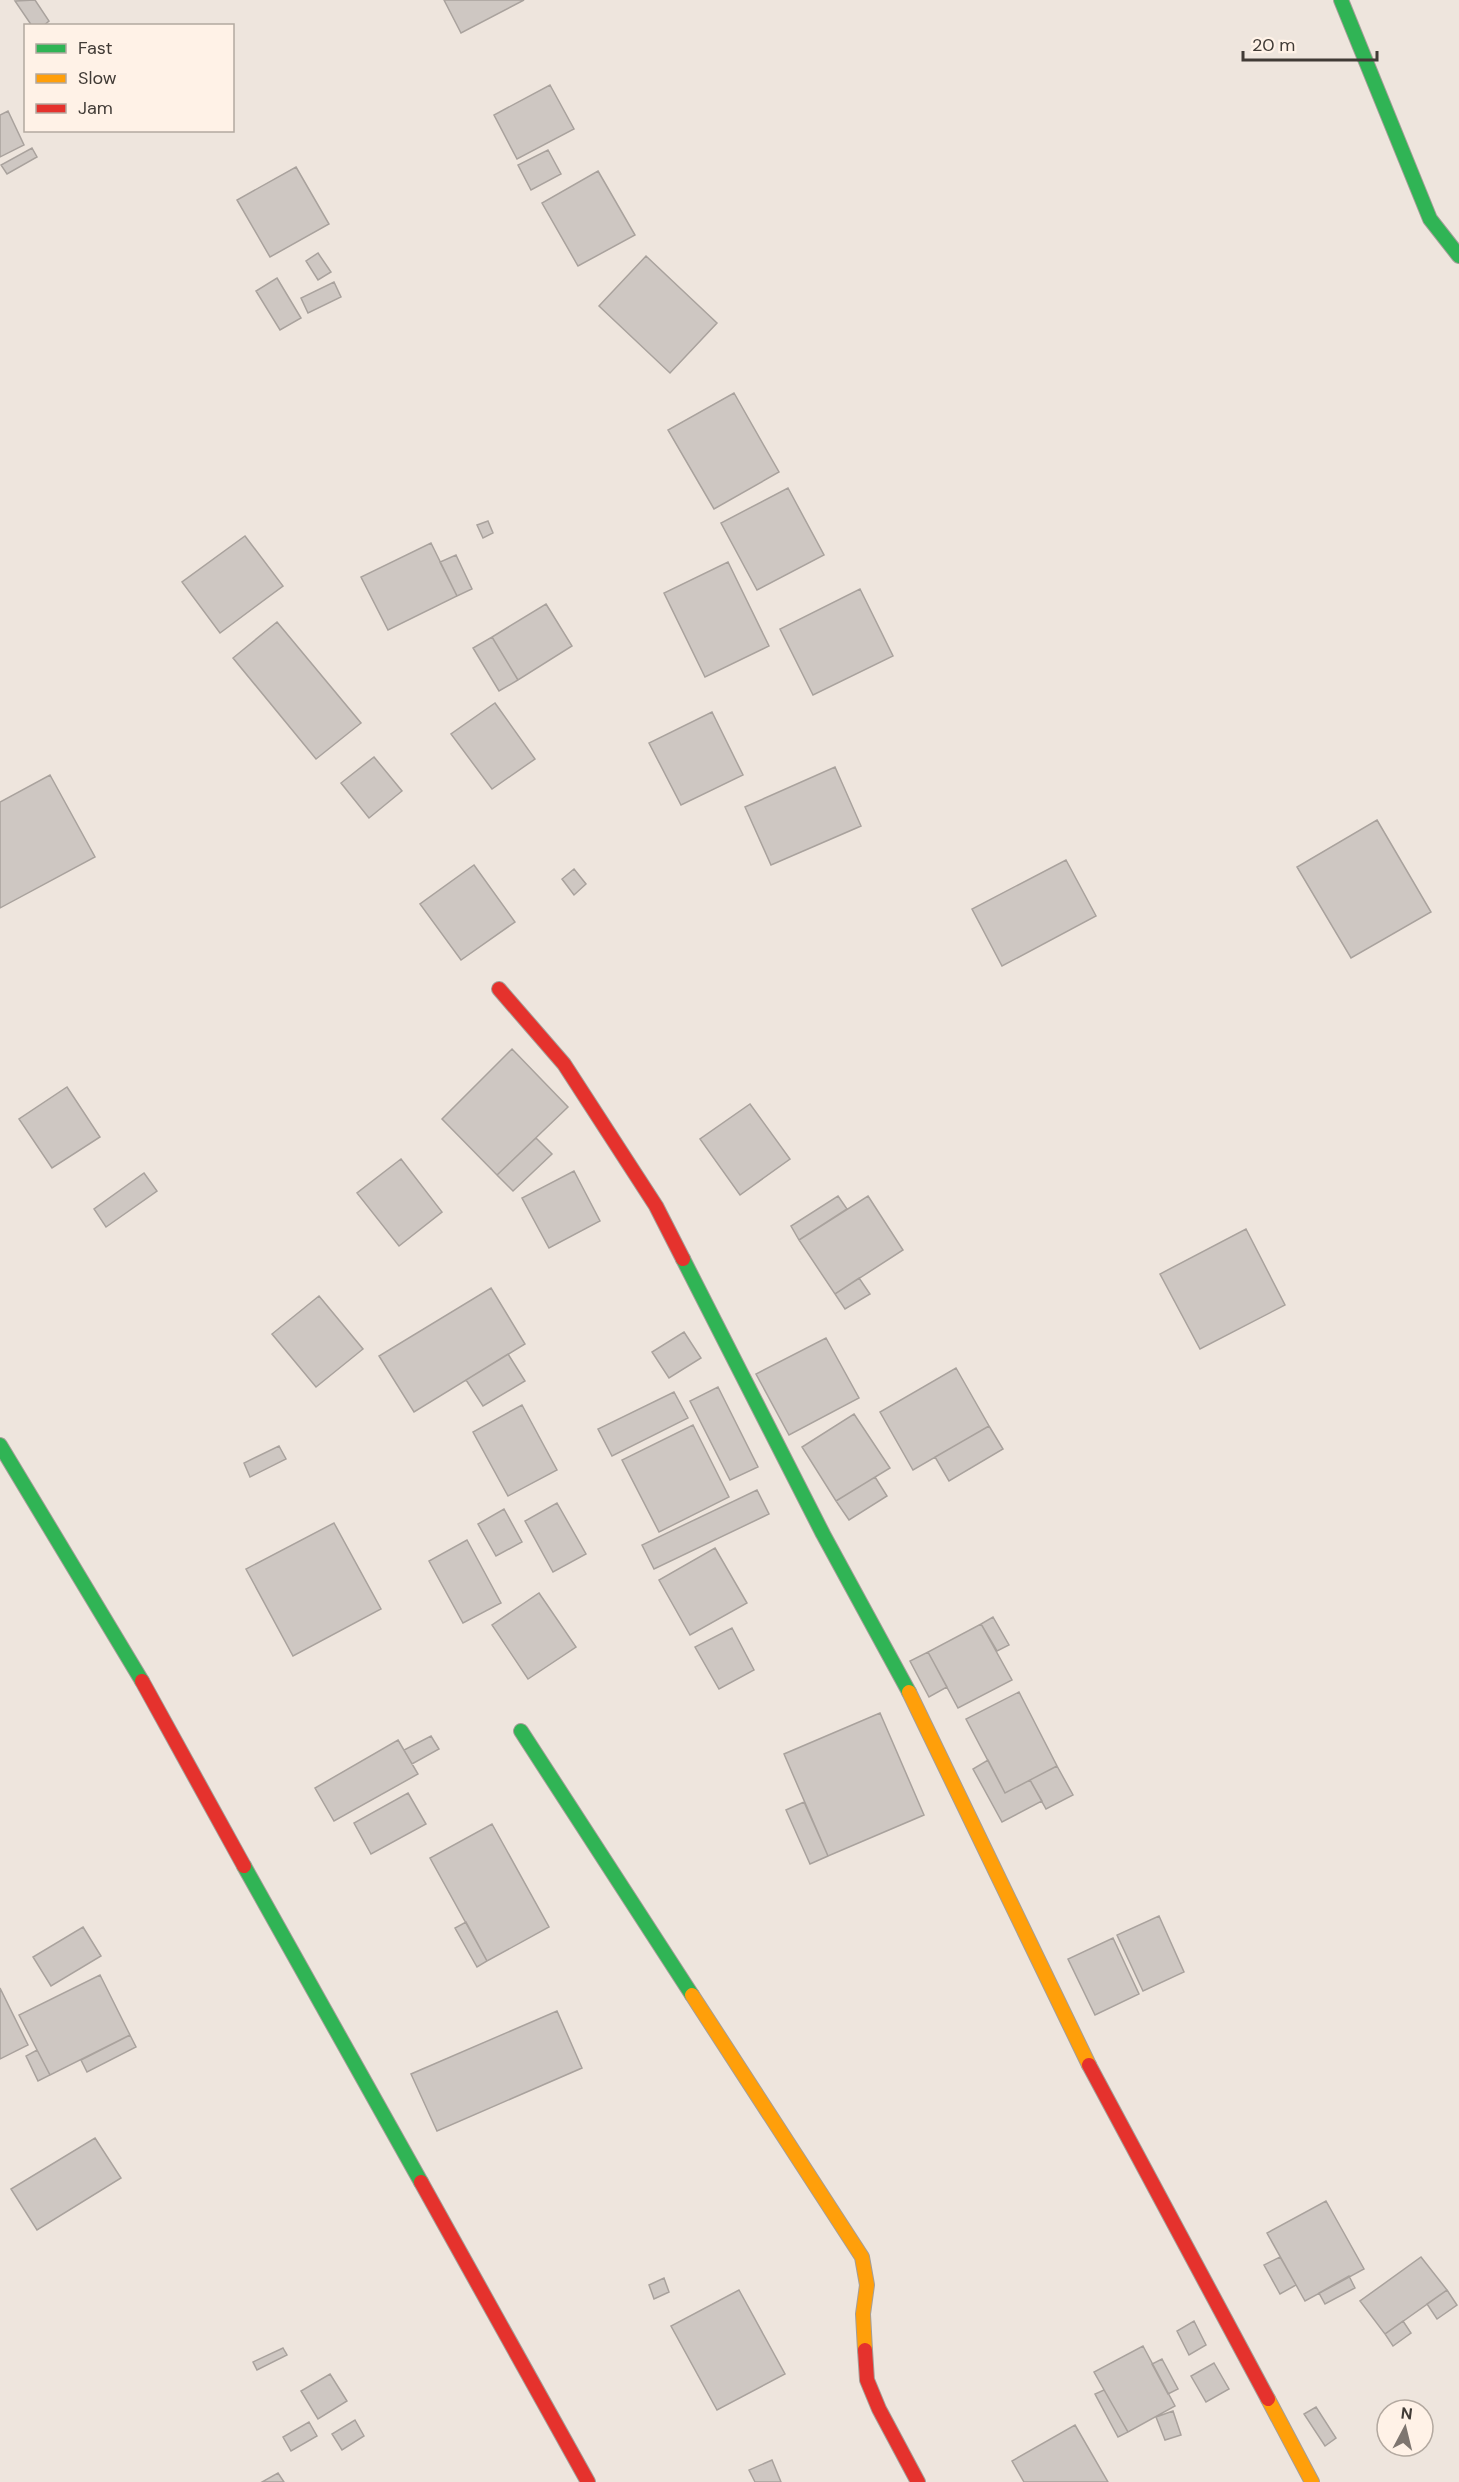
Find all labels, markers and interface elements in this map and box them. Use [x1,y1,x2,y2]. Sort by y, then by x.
legend [24,24,234,132]
scale bar [1243,24,1376,62]
text: 20 m [1252,33,1295,57]
text: Fast [78,36,113,60]
text: Slow [78,66,117,90]
text: Jam [78,96,113,120]
north arrow [1375,2398,1435,2458]
text: N [1400,2402,1414,2425]

